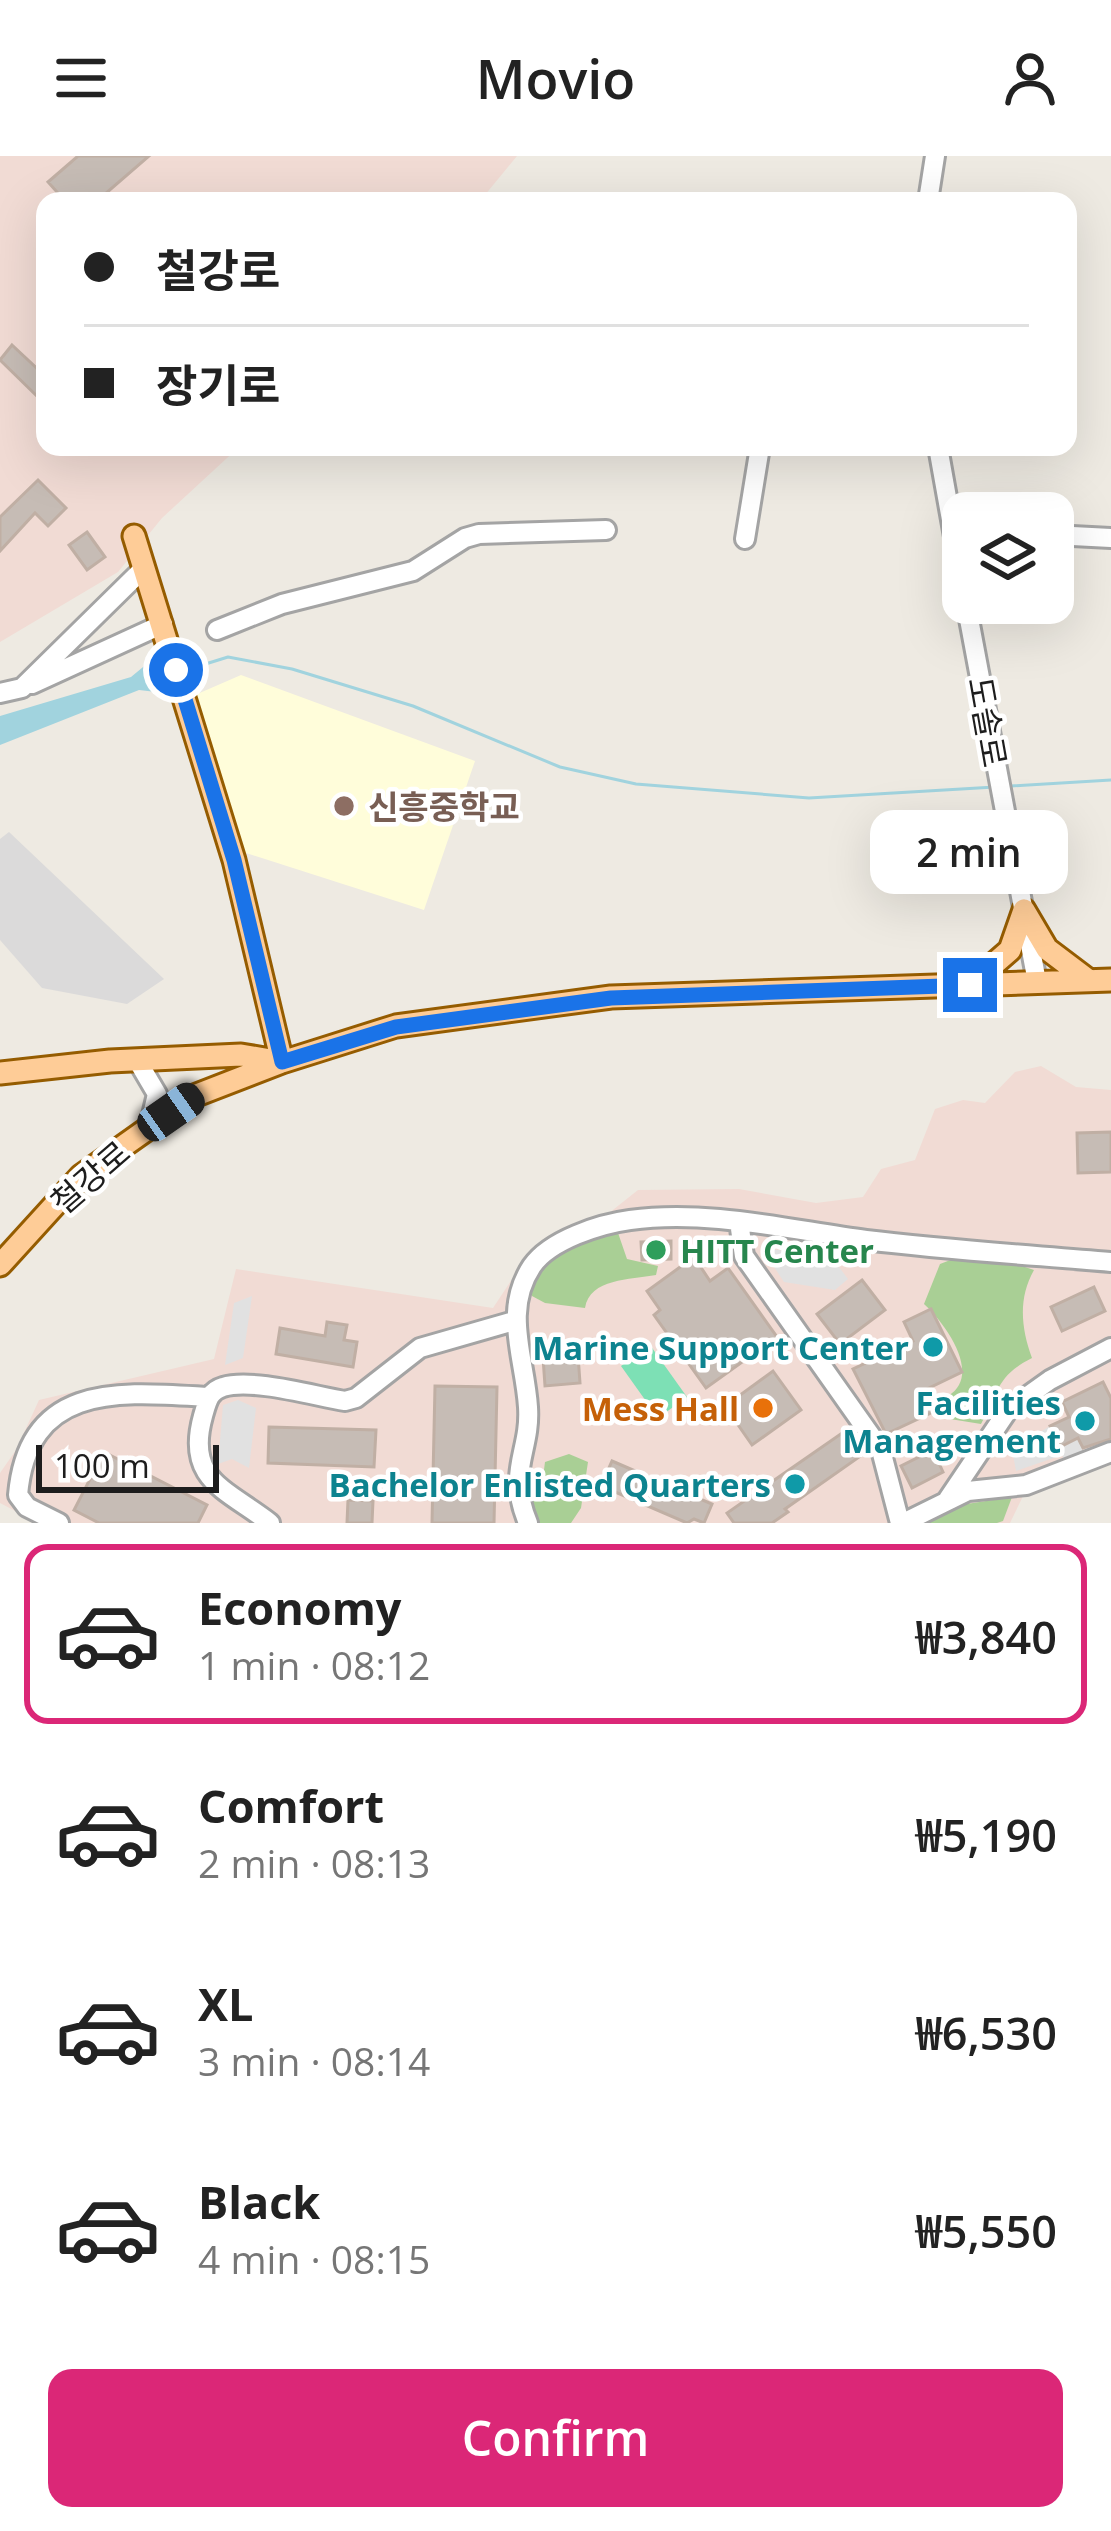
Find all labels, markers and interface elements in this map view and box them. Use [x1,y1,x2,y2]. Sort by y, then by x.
text: Movio [476,41,635,115]
icon: menu [48,45,114,111]
icon: person [997,45,1063,111]
text: 철강로 [156,239,280,300]
text: 장기로 [156,354,280,415]
map controls [942,492,1074,624]
button: layers [942,492,1074,624]
route start [149,643,203,697]
street label: 도솔로 [958,673,1018,771]
place label: 신흥중학교 [368,784,520,829]
marker: 신흥중학교 [331,793,357,819]
callout: 2 min [871,811,1069,895]
text: 2 min [916,825,1022,878]
route end [943,958,997,1012]
car [131,1077,211,1147]
street label: 철강로 [41,1130,139,1224]
place label: HITT Center [680,1228,874,1273]
marker: HITT Center [643,1237,669,1263]
place label: Marine Support Center [532,1325,909,1370]
marker: Marine Support Center [920,1334,946,1360]
place label: Facilities Management [842,1380,1061,1463]
place label: Mess Hall [582,1386,739,1431]
marker: Mess Hall [750,1395,776,1421]
marker: Facilities Management [1072,1408,1098,1434]
scale bar [36,1439,219,1492]
text: 100 m [54,1443,150,1488]
place label: Bachelor Enlisted Quarters [329,1462,771,1507]
marker: Bachelor Enlisted Quarters [782,1471,808,1497]
text: Economy [198,1577,401,1638]
icon: car [54,1580,162,1688]
text: ₩3,840 [916,1606,1057,1667]
text: 1 min · 08:12 [198,1638,430,1691]
text: Comfort [198,1775,384,1836]
icon: car [54,1778,162,1886]
text: ₩5,190 [916,1804,1057,1865]
text: 2 min · 08:13 [198,1836,430,1889]
text: XL [198,1973,253,2034]
icon: car [54,1976,162,2084]
text: ₩6,530 [916,2002,1057,2063]
text: 3 min · 08:14 [198,2034,430,2087]
text: Black [198,2171,320,2232]
icon: car [54,2174,162,2282]
text: ₩5,550 [916,2200,1057,2261]
text: 4 min · 08:15 [198,2232,430,2285]
button: Confirm [48,2369,1063,2507]

